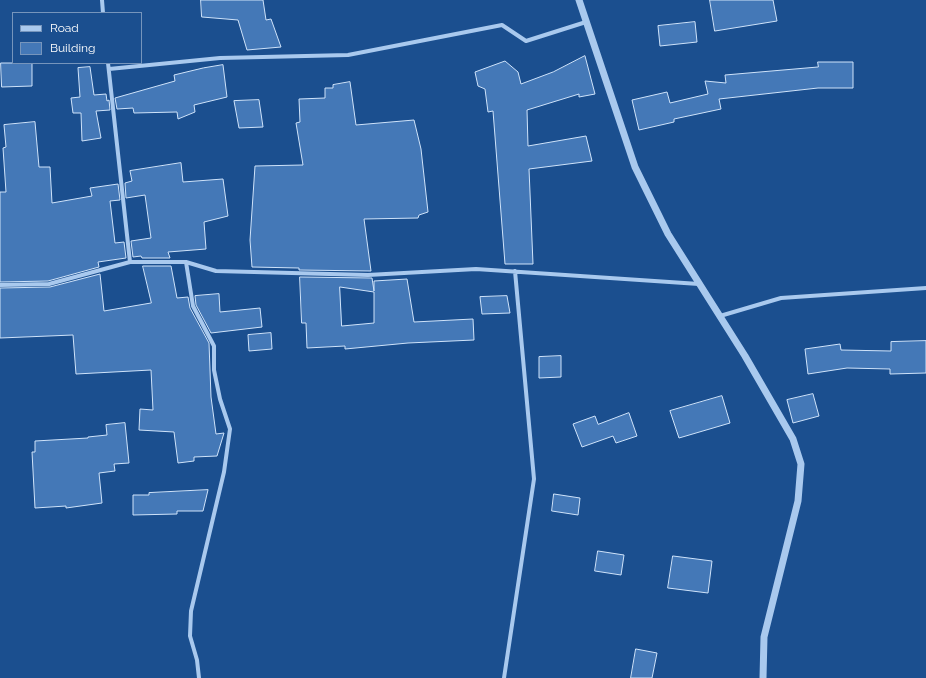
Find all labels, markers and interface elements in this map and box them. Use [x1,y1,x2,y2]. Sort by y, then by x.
legend [12,12,142,64]
text: Road [50,21,79,35]
text: Building [50,41,96,55]

